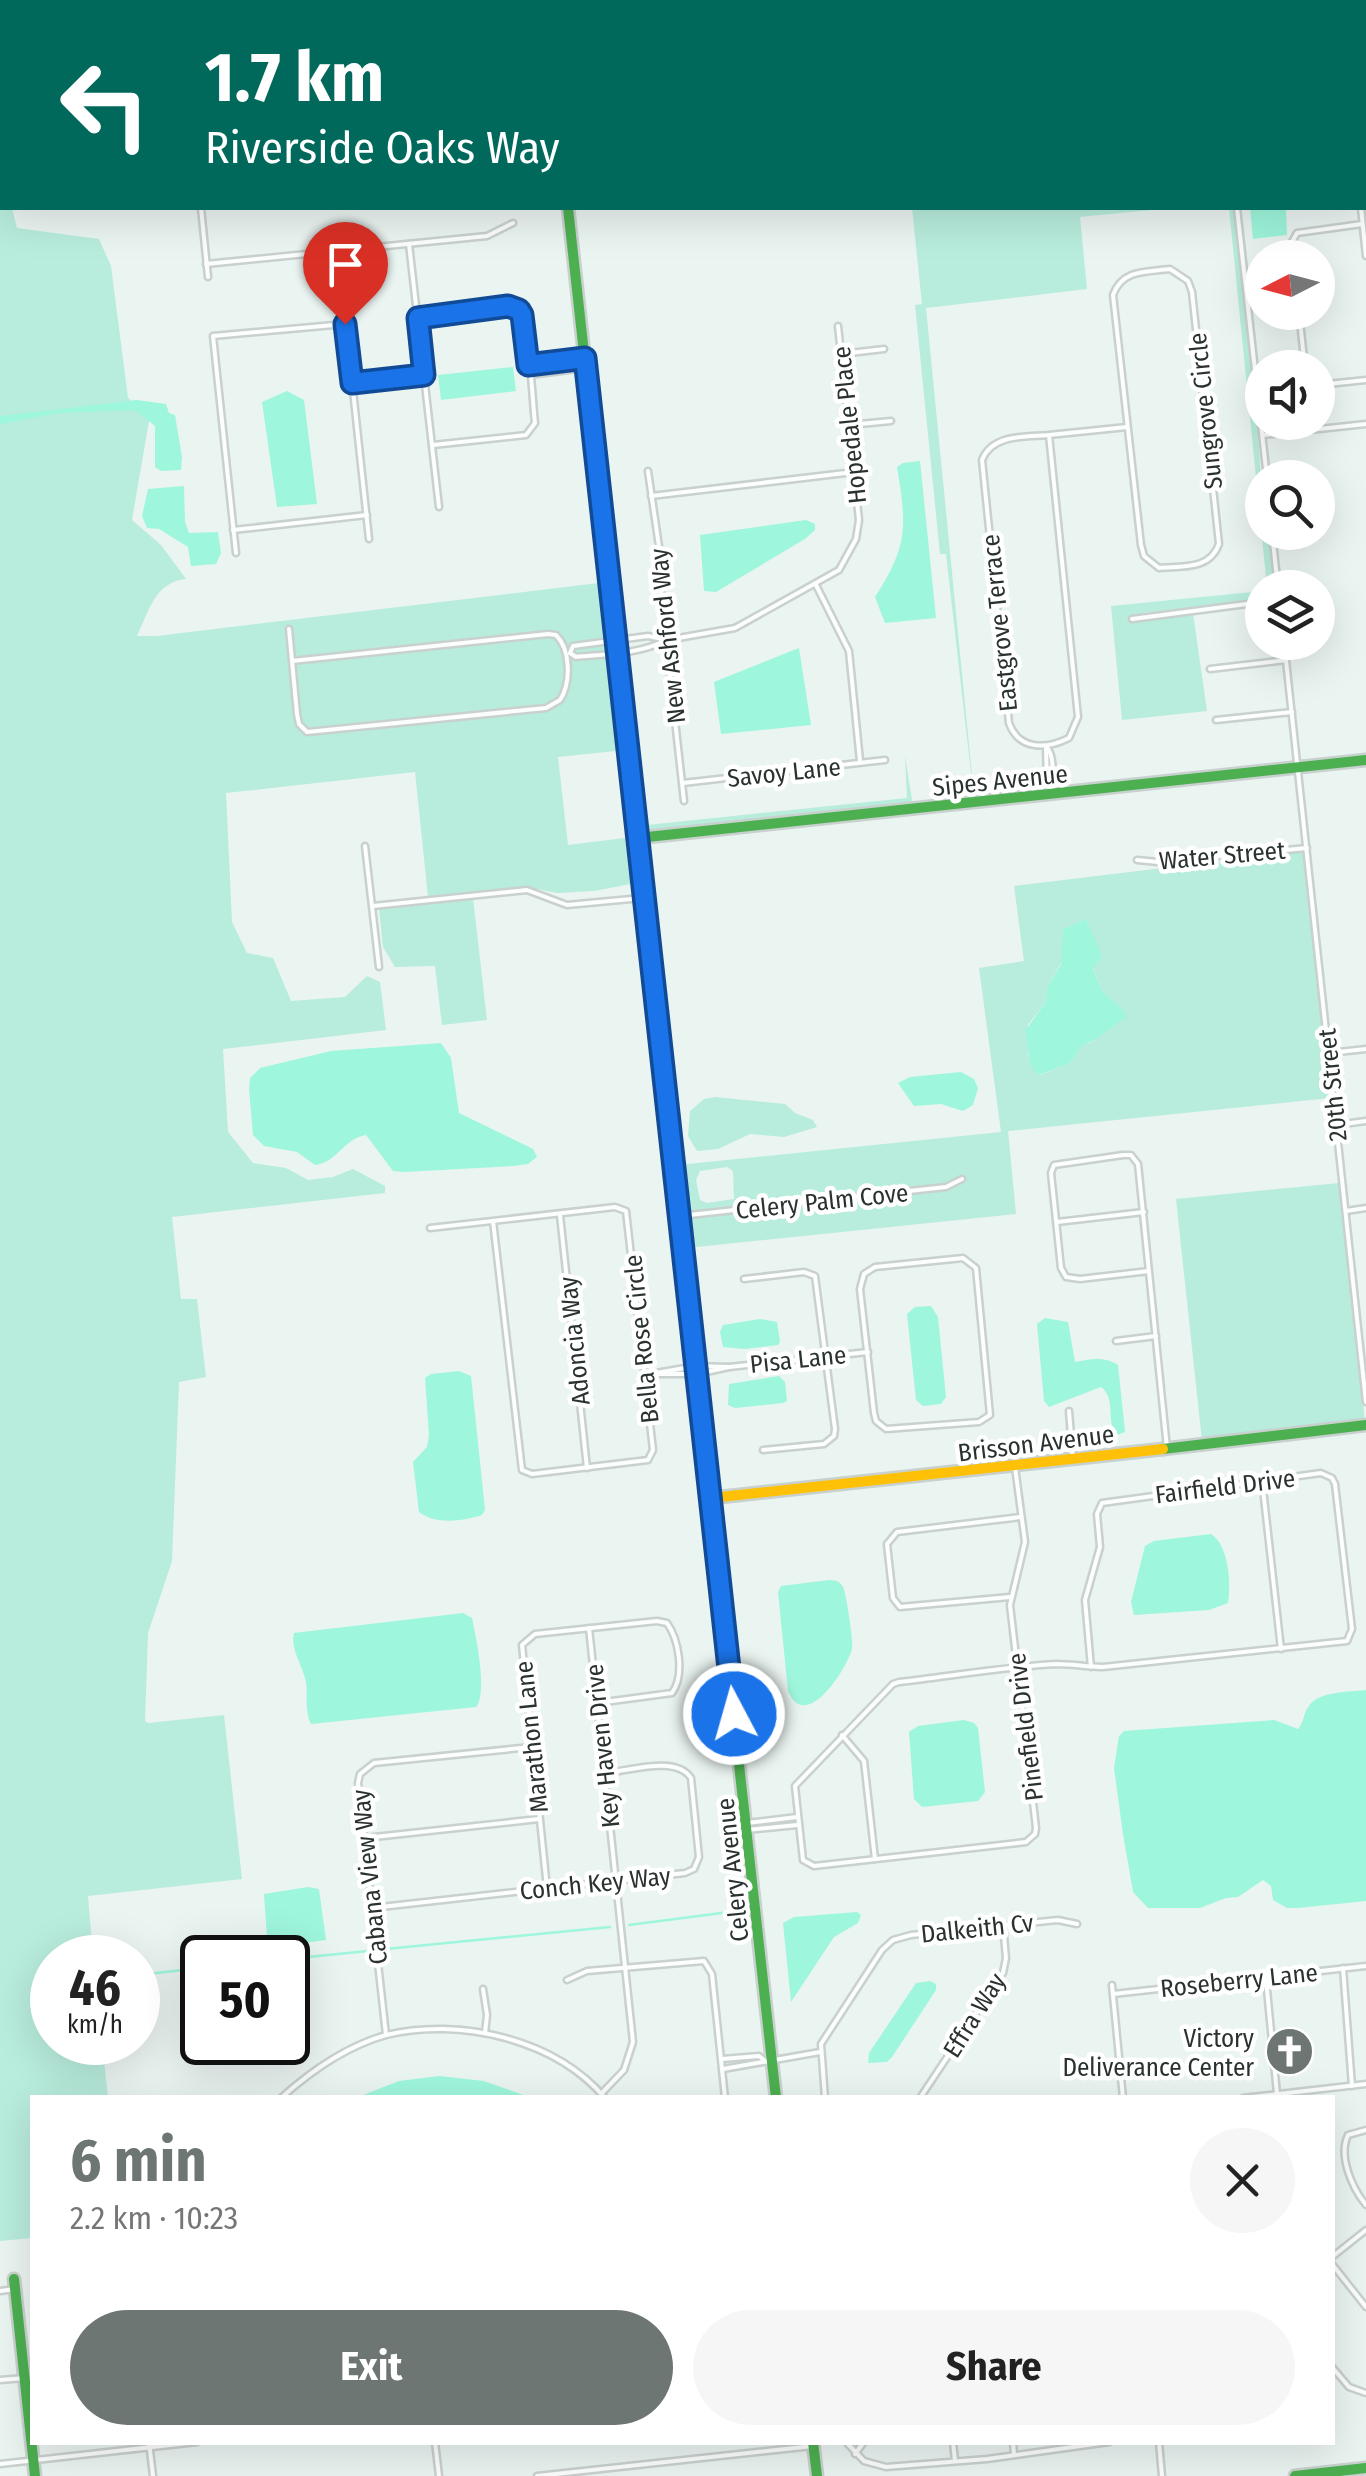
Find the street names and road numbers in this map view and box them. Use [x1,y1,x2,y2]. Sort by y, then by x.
street label: Sungrove Circle [1183,331,1229,491]
street label: Hopedale Place [827,345,873,505]
street label: Eastgrove Terrace [976,533,1024,713]
street label: New Ashford Way [644,547,692,725]
street label: Savoy Lane [726,752,842,794]
street label: Sipes Avenue [931,759,1069,803]
street label: Water Street [1158,835,1287,876]
street label: 20th Street [1312,1026,1354,1143]
street label: Celery Palm Cove [734,1178,910,1226]
street label: Bella Rose Circle [618,1253,666,1425]
street label: Adoncia Way [553,1275,597,1407]
street label: Pisa Lane [748,1340,848,1380]
street label: Brisson Avenue [956,1420,1116,1468]
street label: Fairfield Drive [1153,1464,1297,1510]
street label: Pinefield Drive [1002,1651,1050,1803]
street label: Marathon Lane [509,1660,555,1814]
street label: Key Haven Drive [579,1663,627,1829]
street label: Cabana View Way [346,1788,394,1966]
street label: Celery Avenue [711,1797,755,1943]
street label: Conch Key Way [518,1861,672,1907]
street label: Dalkeith Cv [919,1908,1035,1950]
street label: Roseberry Lane [1159,1958,1319,2004]
street label: Effra Way [937,1968,1012,2063]

